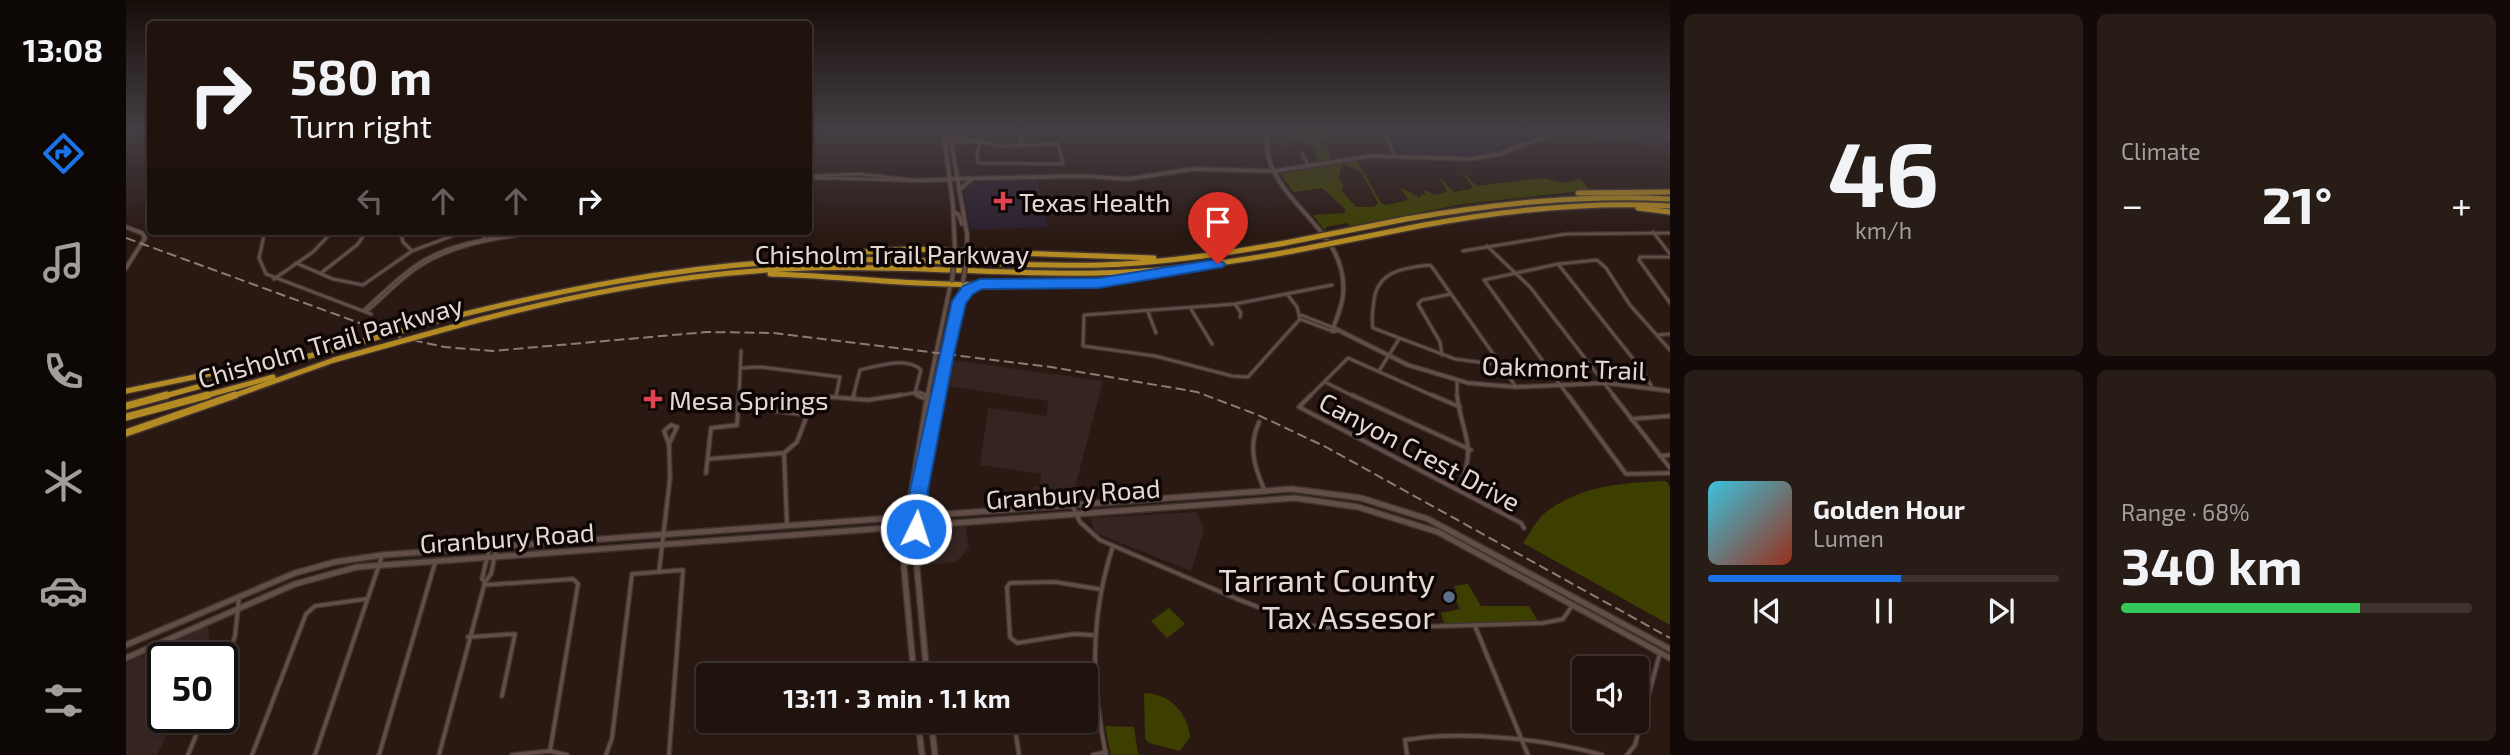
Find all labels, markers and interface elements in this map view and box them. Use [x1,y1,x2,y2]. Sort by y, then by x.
text: 13:08 [23,30,103,68]
text: 580 m [290,46,432,105]
icon: right [175,49,266,140]
text: Turn right [290,106,432,144]
text: 46 [1828,116,1939,225]
icon: directions [39,129,88,178]
text: Climate [2121,137,2201,165]
text: 21° [2262,172,2332,234]
text: − [2121,181,2143,227]
text: + [2451,181,2472,227]
icon: left [351,182,389,220]
icon: ahead [424,182,462,220]
icon: ahead [497,182,535,220]
icon: right [570,182,608,220]
place label: Texas Health [1019,186,1170,217]
marker: Texas Health [993,191,1013,211]
pin [1188,192,1248,264]
icon: arrive [1199,203,1237,241]
text: km/h [1855,216,1912,244]
icon: music [39,238,88,287]
street label: Chisholm Trail Parkway [755,238,1029,269]
street label: Chisholm Trail Parkway [194,288,466,394]
icon: phone [39,347,88,396]
street label: Oakmont Trail [1481,349,1647,385]
place label: Mesa Springs [669,384,828,415]
street label: Canyon Crest Drive [1314,385,1526,517]
marker: Mesa Springs [643,389,663,409]
icon: climate [39,457,88,506]
street label: Granbury Road [985,471,1161,515]
position arrow [879,492,953,566]
text: Golden Hour [1813,493,1965,524]
text: Range · 68% [2121,498,2250,526]
street label: Granbury Road [419,515,595,559]
text: Lumen [1813,524,1884,552]
text: 340 km [2121,533,2303,595]
place label: Tarrant County Tax Assesor [1218,560,1435,635]
icon: car [39,566,88,615]
marker: Tarrant County Tax Assesor [1441,589,1457,605]
icon: previous [1748,592,1786,630]
icon: pause [1865,592,1903,630]
icon: next [1982,592,2020,630]
speed limit sign: 50 [147,642,238,733]
map controls [1572,656,1649,733]
button: sound [1572,656,1649,733]
icon: filters [39,676,88,725]
text: 13:11 · 3 min · 1.1 km [783,682,1011,713]

